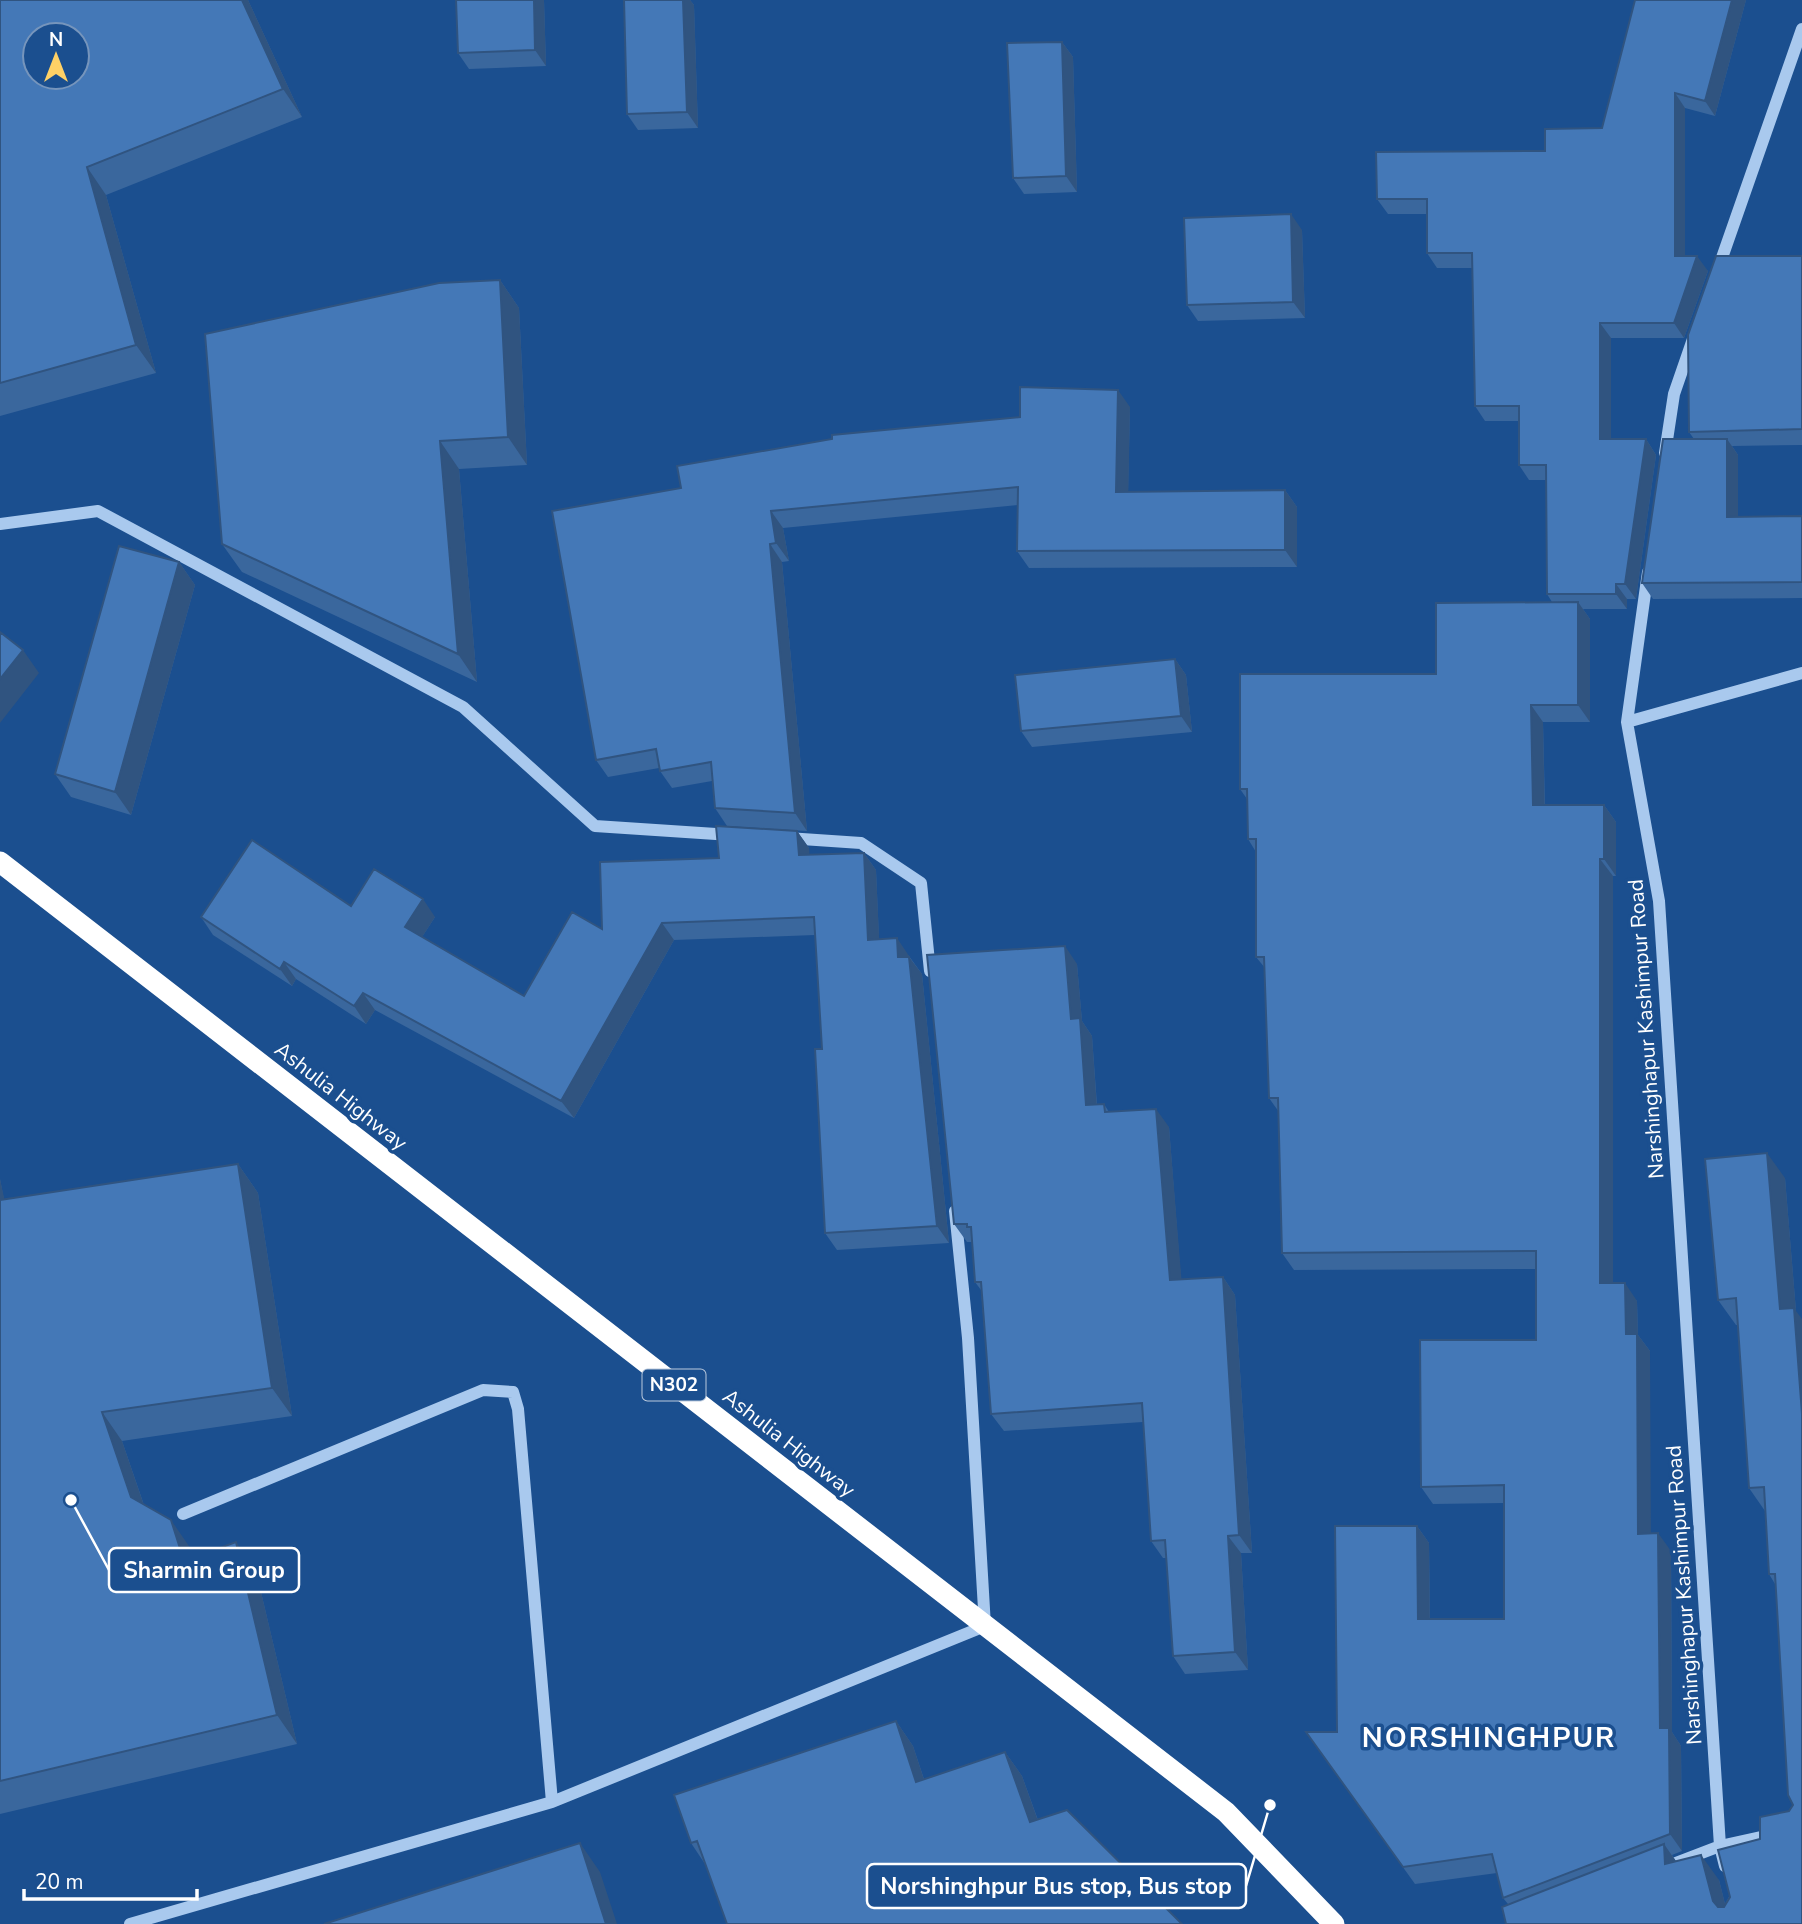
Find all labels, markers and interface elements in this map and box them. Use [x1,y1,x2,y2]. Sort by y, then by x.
north arrow [21,21,91,91]
text: N [49,27,63,53]
street label: Narshinghapur Kashimpur Road [1622,878,1670,1180]
street label: Ashulia Highway [269,1035,413,1157]
road number: N302 [642,1370,706,1400]
street label: Ashulia Highway [717,1382,861,1504]
street label: Narshinghapur Kashimpur Road [1660,1444,1708,1746]
callout: Sharmin Group [109,1548,299,1592]
text: Sharmin Group [123,1555,285,1586]
district label: NORSHINGHPUR [1362,1719,1616,1757]
scale bar [24,1857,198,1901]
callout: Norshinghpur Bus stop, Bus stop [867,1864,1246,1908]
text: 20 m [35,1868,84,1896]
text: Norshinghpur Bus stop, Bus stop [880,1871,1232,1902]

